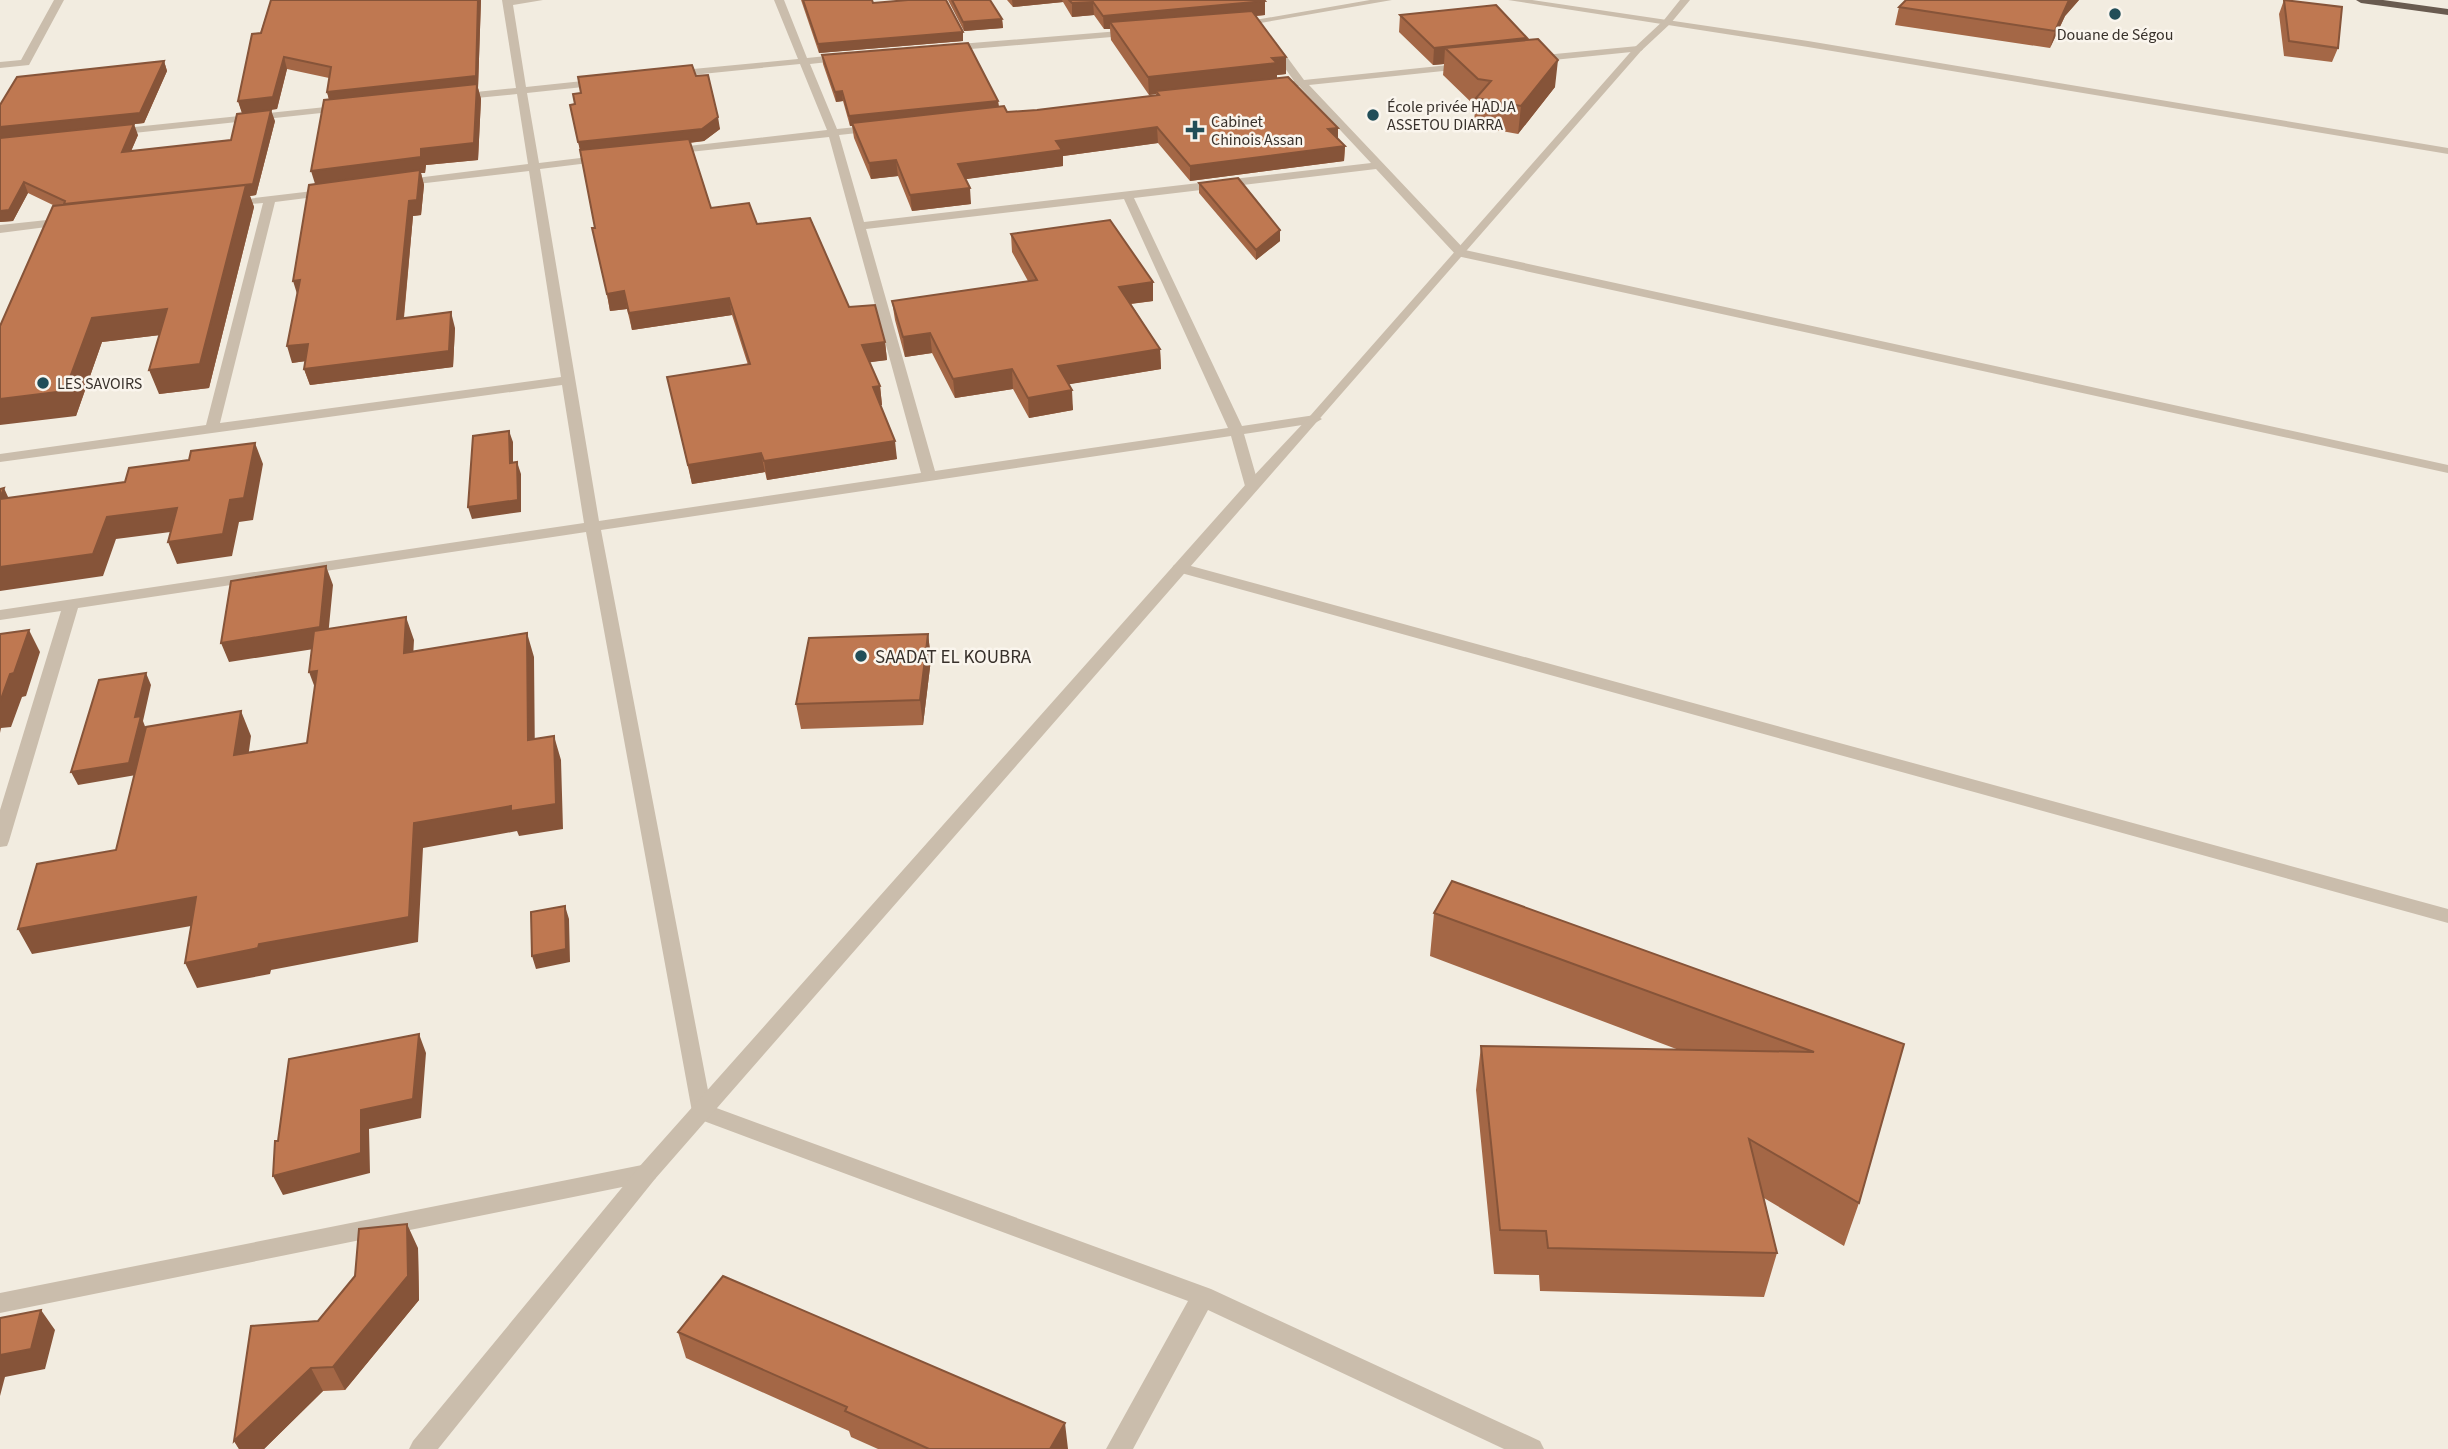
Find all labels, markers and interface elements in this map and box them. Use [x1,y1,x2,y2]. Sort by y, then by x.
marker: Douane de Ségou [2107,6,2123,22]
place label: Douane de Ségou [2057,24,2173,46]
place label: École privée HADJA ASSETOU DIARRA [1387,96,1516,136]
marker: École privée HADJA ASSETOU DIARRA [1365,107,1381,123]
place label: Cabinet Chinois Assan [1211,111,1303,151]
marker: Cabinet Chinois Assan [1185,120,1205,140]
place label: LES SAVOIRS [57,373,142,395]
marker: LES SAVOIRS [35,375,51,391]
place label: SAADAT EL KOUBRA [875,644,1032,671]
marker: SAADAT EL KOUBRA [853,648,869,664]

